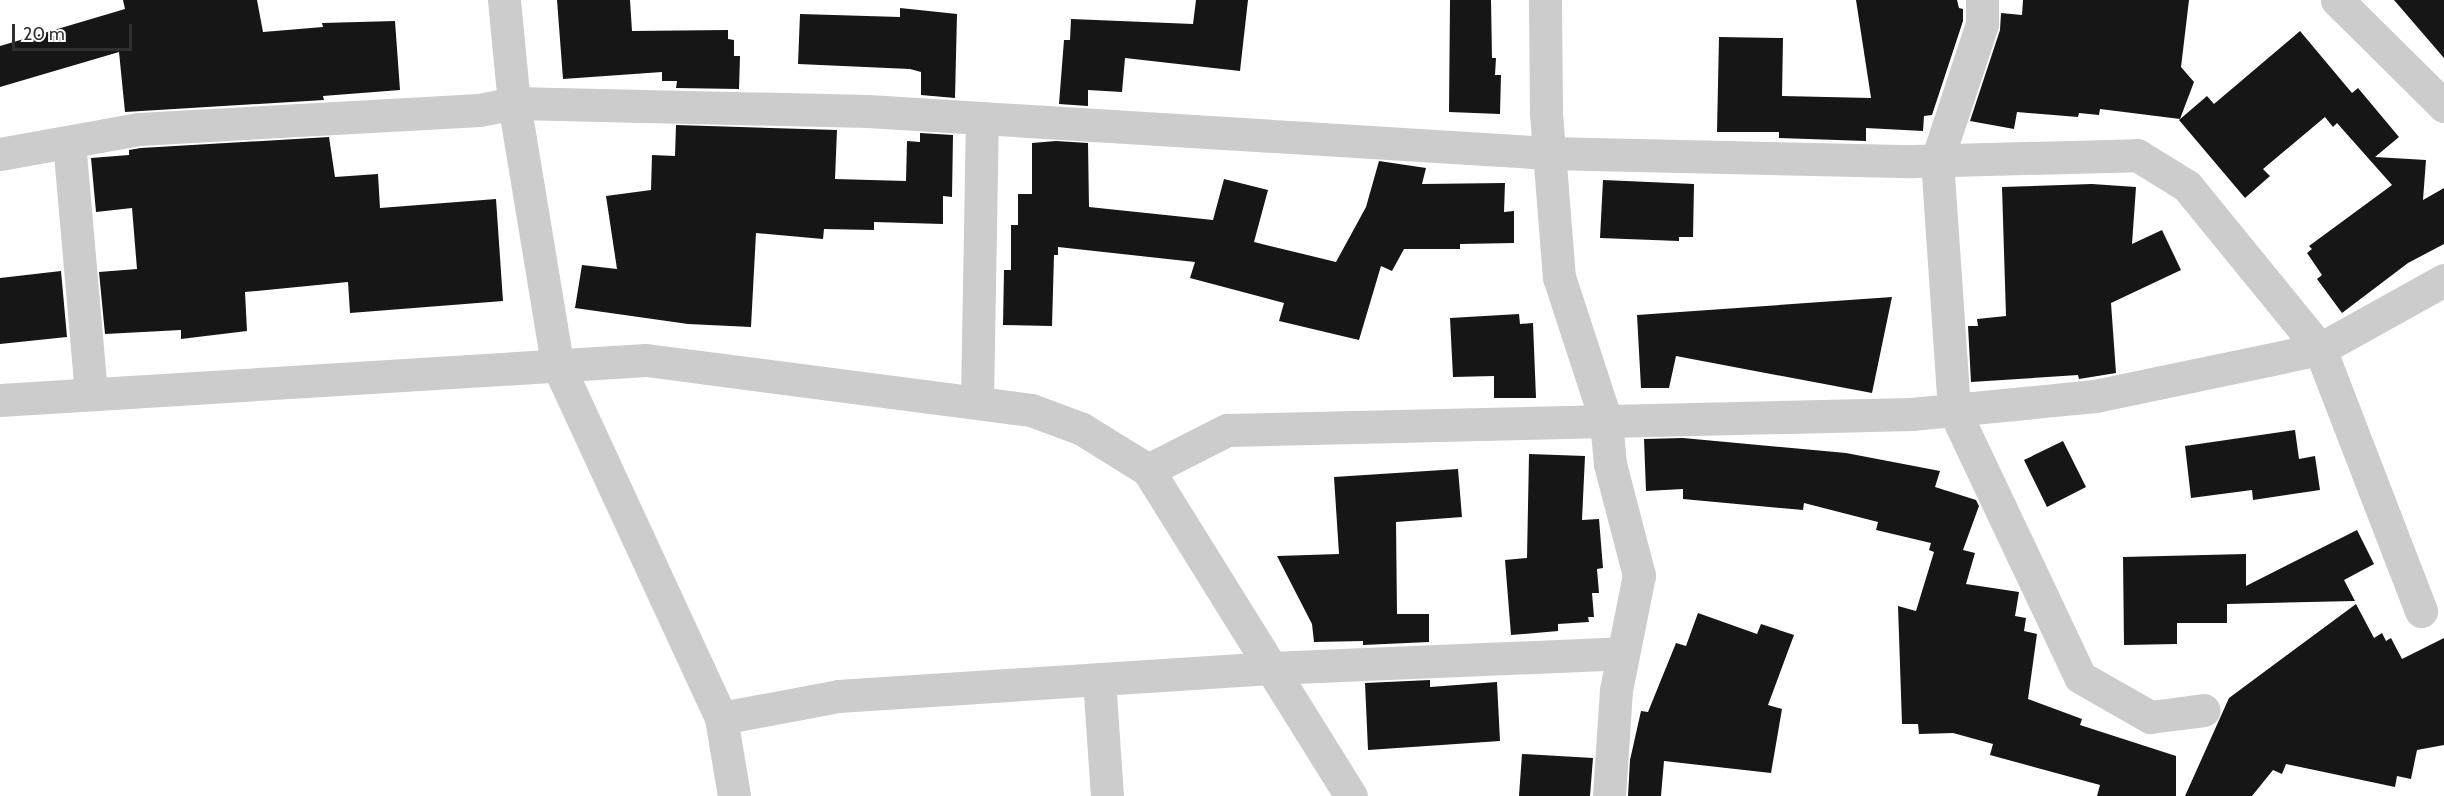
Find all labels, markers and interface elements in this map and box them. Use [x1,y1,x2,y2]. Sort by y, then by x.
scale bar [15,12,135,50]
text: 20 m [23,23,65,45]

